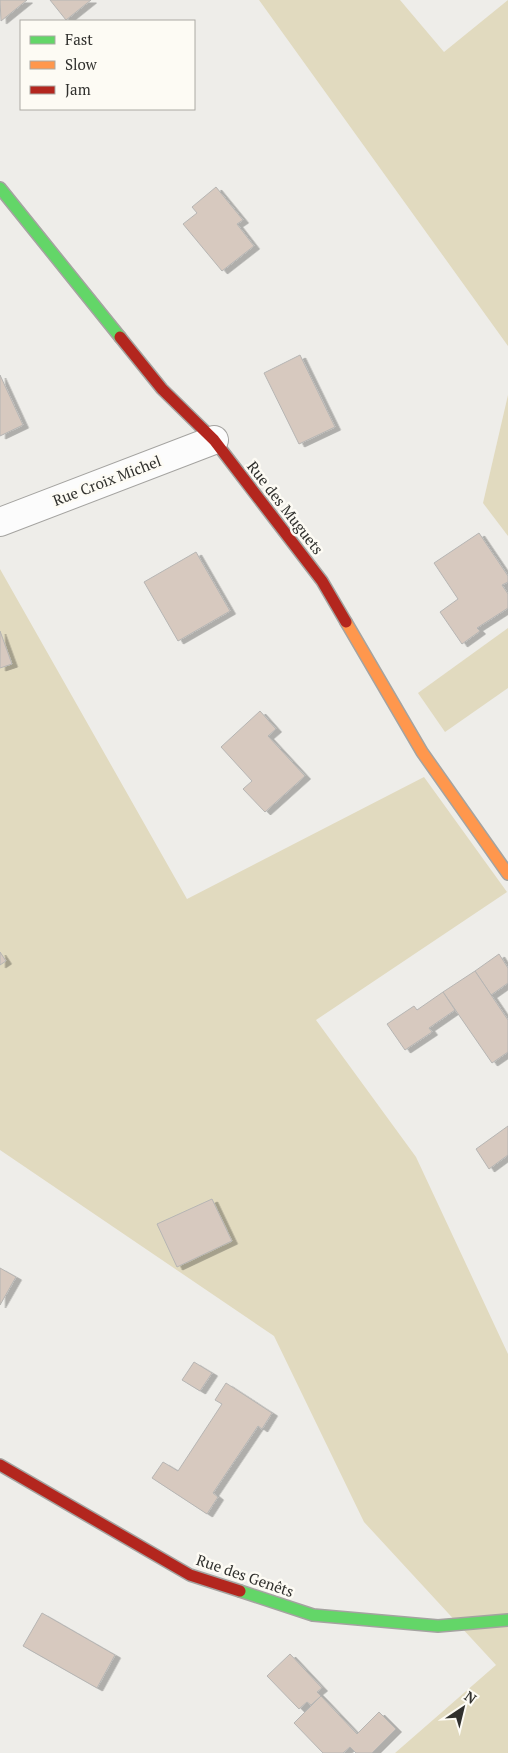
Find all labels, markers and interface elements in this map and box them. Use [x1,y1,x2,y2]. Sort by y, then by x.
legend [20,20,195,110]
text: Fast [65,29,93,49]
text: Slow [65,54,98,74]
text: Jam [65,79,91,99]
street label: Rue Croix Michel [50,450,164,510]
street label: Rue des Muguets [243,457,328,558]
street label: Rue des Genêts [194,1549,297,1601]
north arrow [438,1683,488,1733]
text: N [461,1686,481,1708]

